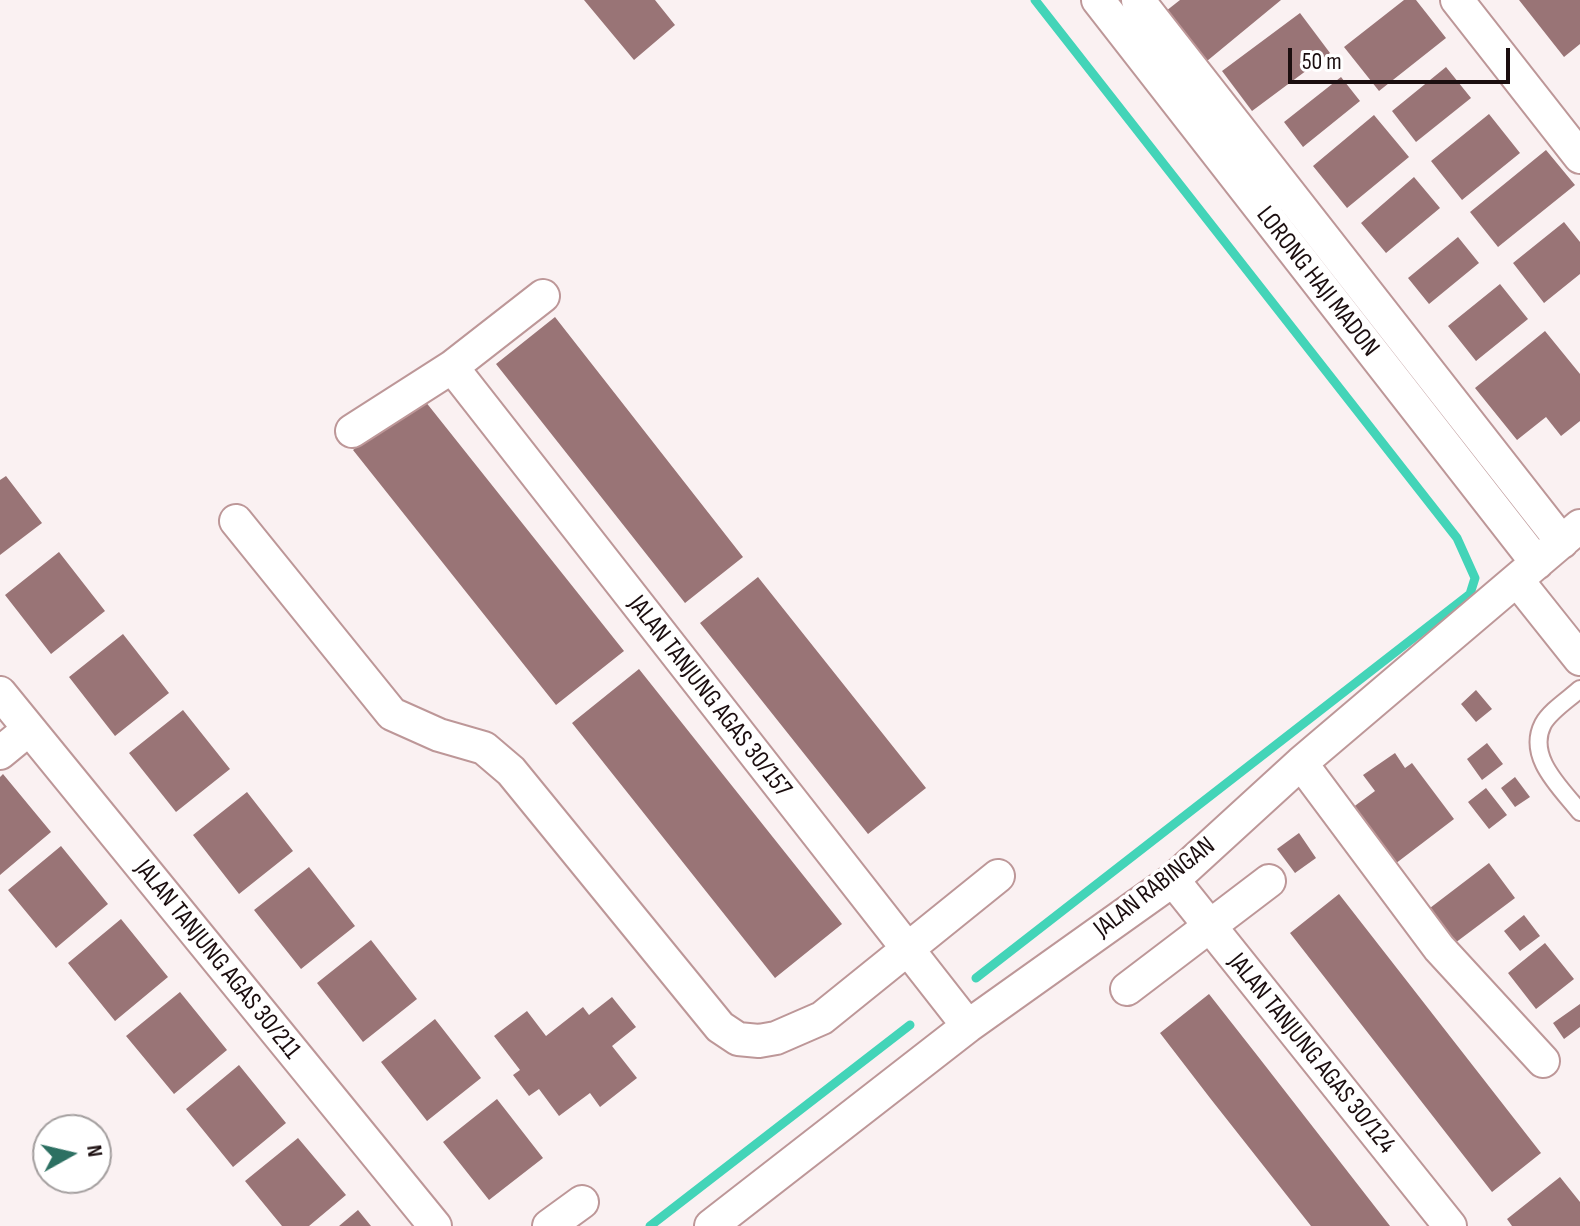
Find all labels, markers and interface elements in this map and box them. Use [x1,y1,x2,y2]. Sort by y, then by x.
scale bar [1292,32,1514,82]
text: 50 m [1302,47,1342,76]
street label: LORONG HAJI MADON [1249,201,1385,363]
street label: JALAN TANJUNG AGAS 30/157 [620,590,798,804]
street label: JALAN RABINGAN [1088,831,1222,945]
street label: JALAN TANJUNG AGAS 30/211 [127,854,307,1066]
street label: JALAN TANJUNG AGAS 30/124 [1221,948,1401,1160]
north arrow [32,1114,112,1194]
text: N [80,1143,108,1159]

